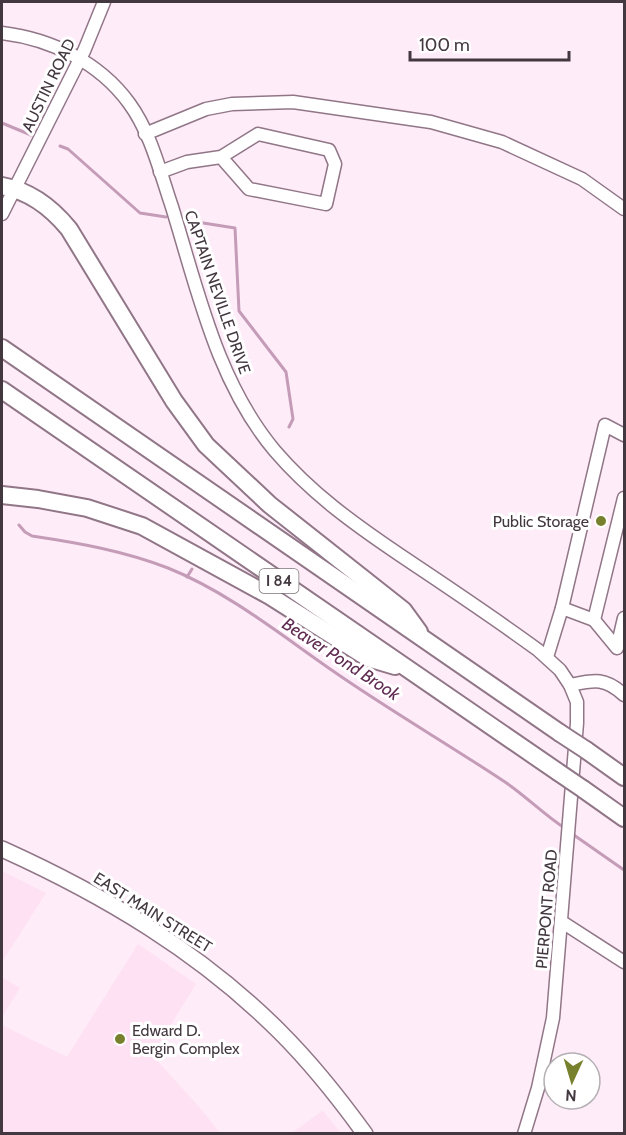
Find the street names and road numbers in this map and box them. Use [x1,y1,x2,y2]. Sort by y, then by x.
street label: AUSTIN ROAD [18,36,79,135]
street label: CAPTAIN NEVILLE DRIVE [181,208,255,377]
road number: I 84 [260,569,298,593]
street label: PIERPONT ROAD [532,848,561,970]
street label: EAST MAIN STREET [90,868,216,957]

